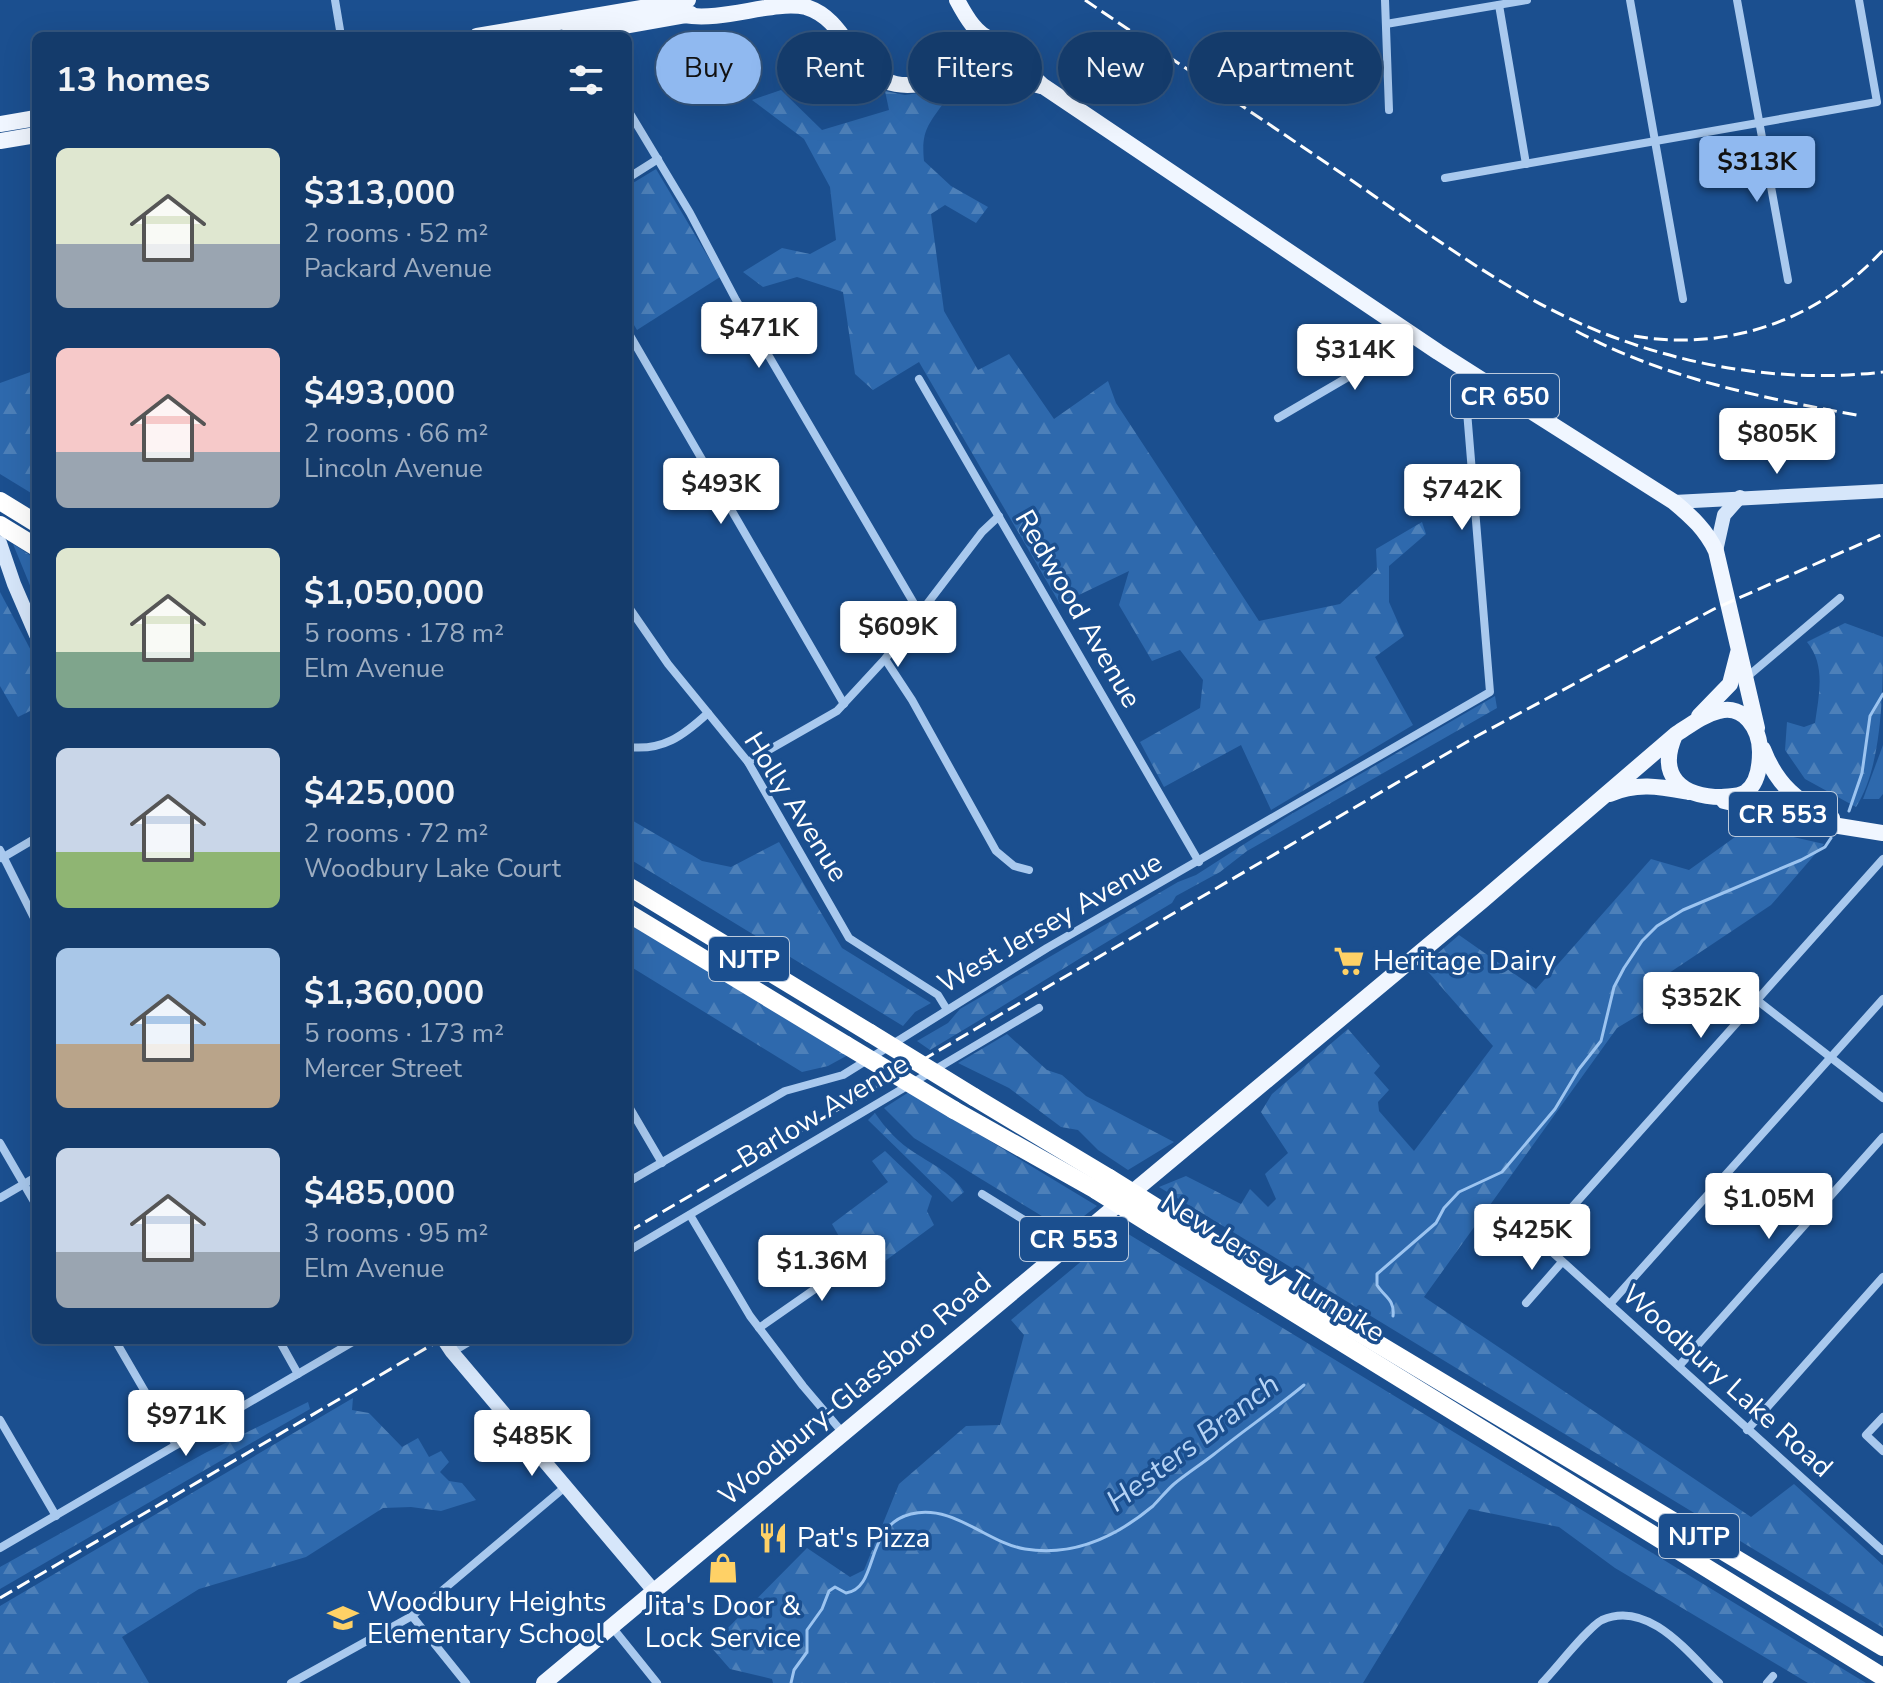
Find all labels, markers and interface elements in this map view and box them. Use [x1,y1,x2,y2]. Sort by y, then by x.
chip: Buy [656,32,761,104]
chip: Rent [777,32,892,104]
chip: Filters [908,32,1042,104]
chip: New [1058,32,1173,104]
chip: Apartment [1189,32,1382,104]
text: 13 homes [56,57,210,103]
icon: filters [564,58,608,102]
pin: $313K [1701,136,1813,204]
text: $313K [1717,144,1797,179]
text: $313,000 [304,170,455,216]
icon: home [120,180,216,276]
text: 2 rooms · 52 m² [304,216,488,251]
text: Packard Avenue [304,251,492,286]
pin: $471K [703,302,815,370]
text: $471K [719,310,799,345]
pin: $314K [1299,324,1411,392]
text: $314K [1315,332,1395,367]
text: $493,000 [304,370,455,416]
road number: CR 650 [1451,374,1559,418]
icon: home [120,380,216,476]
pin: $805K [1721,408,1833,476]
text: 2 rooms · 66 m² [304,416,488,451]
text: $805K [1737,416,1817,451]
text: Lincoln Avenue [304,451,483,486]
pin: $493K [665,458,777,526]
pin: $742K [1406,464,1518,532]
text: $493K [681,466,761,501]
text: $742K [1422,472,1502,507]
street label: Redwood Avenue [1006,503,1150,715]
text: $1,050,000 [304,570,484,616]
icon: home [120,580,216,676]
pin: $609K [842,601,954,669]
text: $609K [858,609,938,644]
text: 5 rooms · 178 m² [304,616,504,651]
text: Elm Avenue [304,651,444,686]
street label: Holly Avenue [735,725,857,889]
text: $425,000 [304,770,455,816]
icon: home [120,780,216,876]
road number: CR 553 [1729,792,1837,836]
text: 2 rooms · 72 m² [304,816,488,851]
street label: West Jersey Avenue [931,843,1169,1003]
text: Woodbury Lake Court [304,851,561,886]
road number: NJTP [709,937,789,981]
place label: Heritage Dairy [1373,942,1557,980]
supermarket icon: Heritage Dairy [1332,944,1366,978]
text: $1,360,000 [304,970,484,1016]
pin: $352K [1645,972,1757,1040]
icon: home [120,980,216,1076]
text: $352K [1661,980,1741,1015]
text: 5 rooms · 173 m² [304,1016,504,1051]
street label: Barlow Avenue [730,1045,916,1177]
text: Mercer Street [304,1051,462,1086]
text: $485,000 [304,1170,455,1216]
pin: $1.05M [1704,1173,1834,1241]
icon: home [120,1180,216,1276]
text: $1.05M [1723,1181,1815,1216]
street label: New Jersey Turnpike [1154,1183,1392,1351]
pin: $425K [1476,1204,1588,1272]
text: $425K [1492,1212,1572,1247]
text: 3 rooms · 95 m² [304,1216,488,1251]
road number: CR 553 [1020,1217,1128,1261]
pin: $1.36M [757,1235,887,1303]
text: $1.36M [776,1243,868,1278]
text: Elm Avenue [304,1251,444,1286]
street label: Woodbury-Glassboro Road [711,1263,999,1515]
street label: Woodbury Lake Road [1613,1276,1841,1486]
water label: Hesters Branch [1098,1364,1288,1522]
pin: $971K [130,1390,242,1458]
text: $971K [146,1398,226,1433]
pin: $485K [476,1410,588,1478]
text: $485K [492,1418,572,1453]
road number: NJTP [1659,1514,1739,1558]
place label: Pat's Pizza [797,1519,930,1557]
restaurant icon: Pat's Pizza [756,1521,790,1555]
shop icon: Jita's Door & Lock Service [706,1551,740,1585]
place label: Woodbury Heights Elementary School [367,1583,606,1653]
place label: Jita's Door & Lock Service [644,1587,801,1657]
school or university icon: Woodbury Heights Elementary School [326,1601,360,1635]

